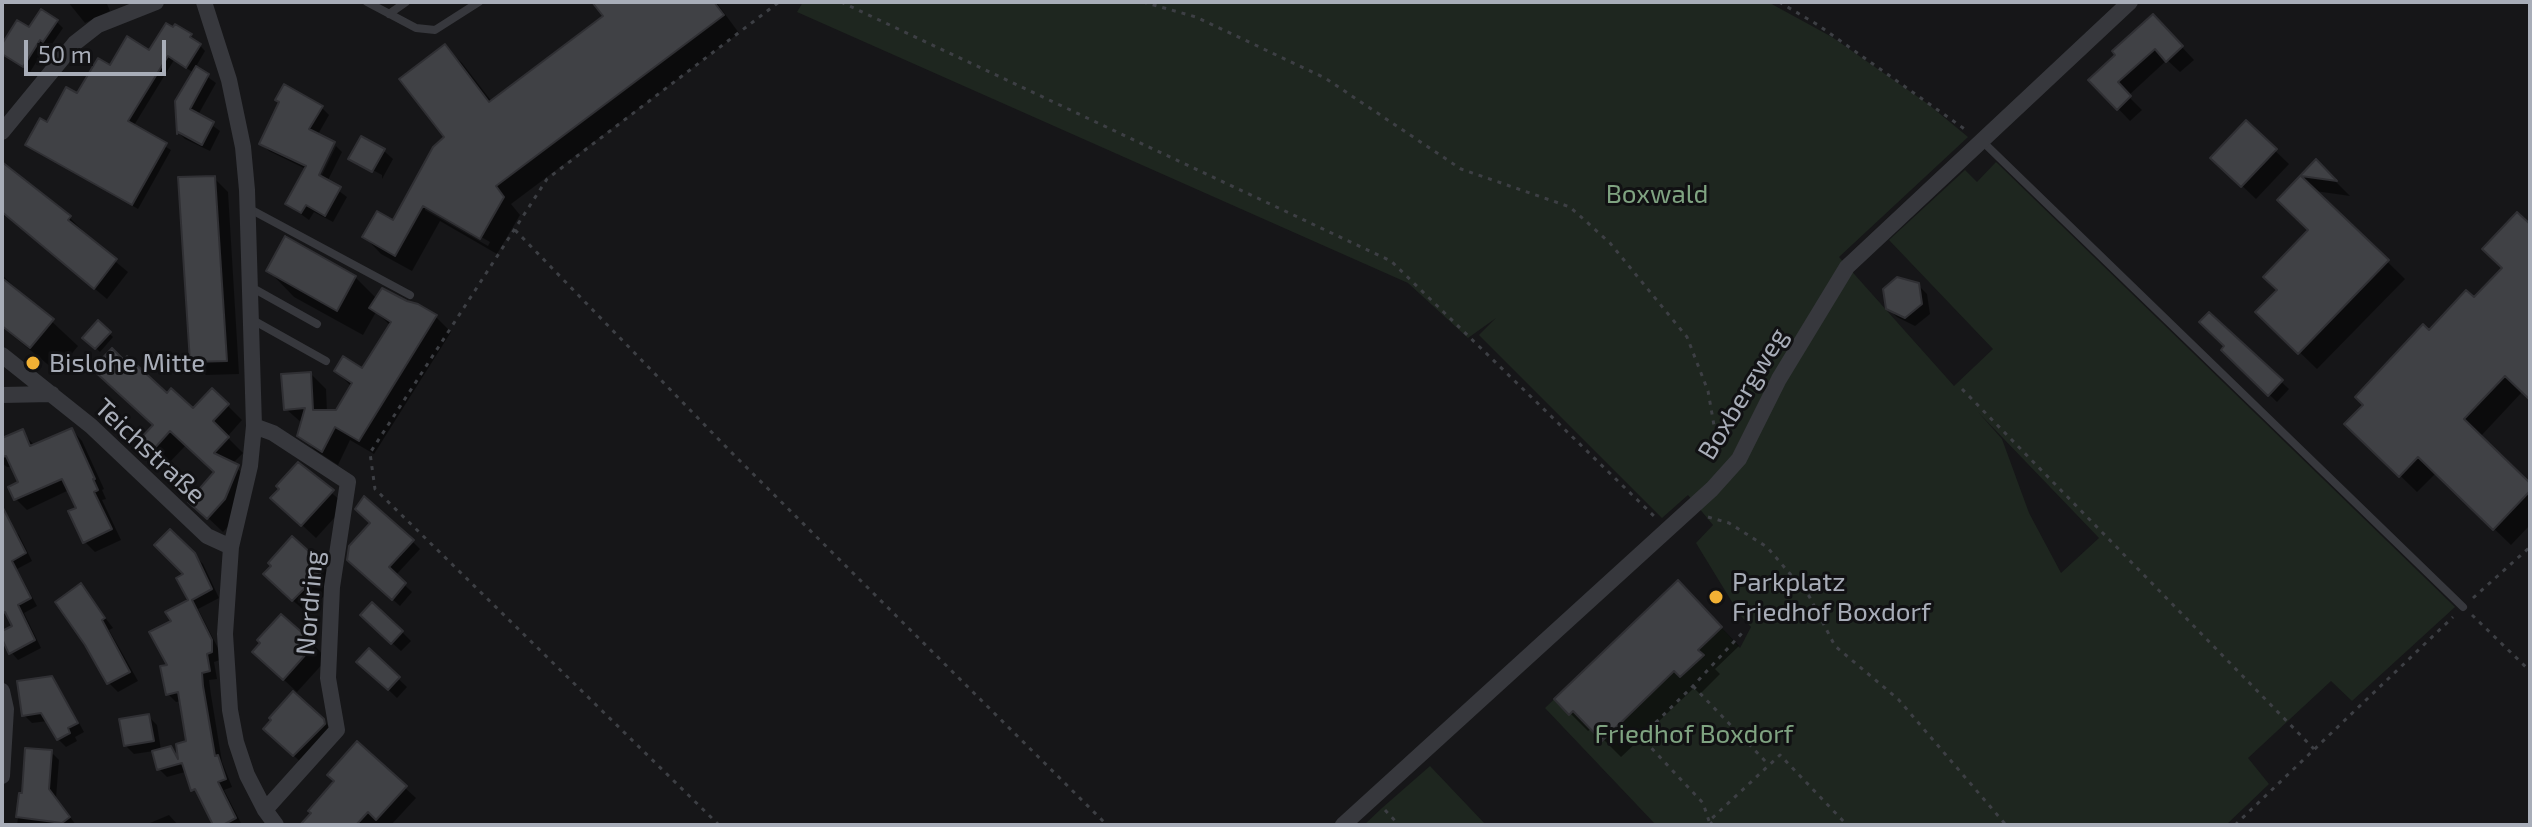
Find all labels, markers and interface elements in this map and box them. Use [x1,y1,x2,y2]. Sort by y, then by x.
scale bar [28,24,170,74]
text: 50 m [38,39,92,68]
park label: Boxwald [1606,178,1708,210]
street label: Boxbergweg [1692,323,1794,465]
place label: Bislohe Mitte [49,347,205,379]
marker: Bislohe Mitte [24,354,42,372]
street label: Teichstraße [88,392,212,510]
street label: Nordring [290,550,330,656]
place label: Parkplatz Friedhof Boxdorf [1732,566,1931,628]
marker: Parkplatz Friedhof Boxdorf [1707,588,1725,606]
park label: Friedhof Boxdorf [1595,718,1793,750]

